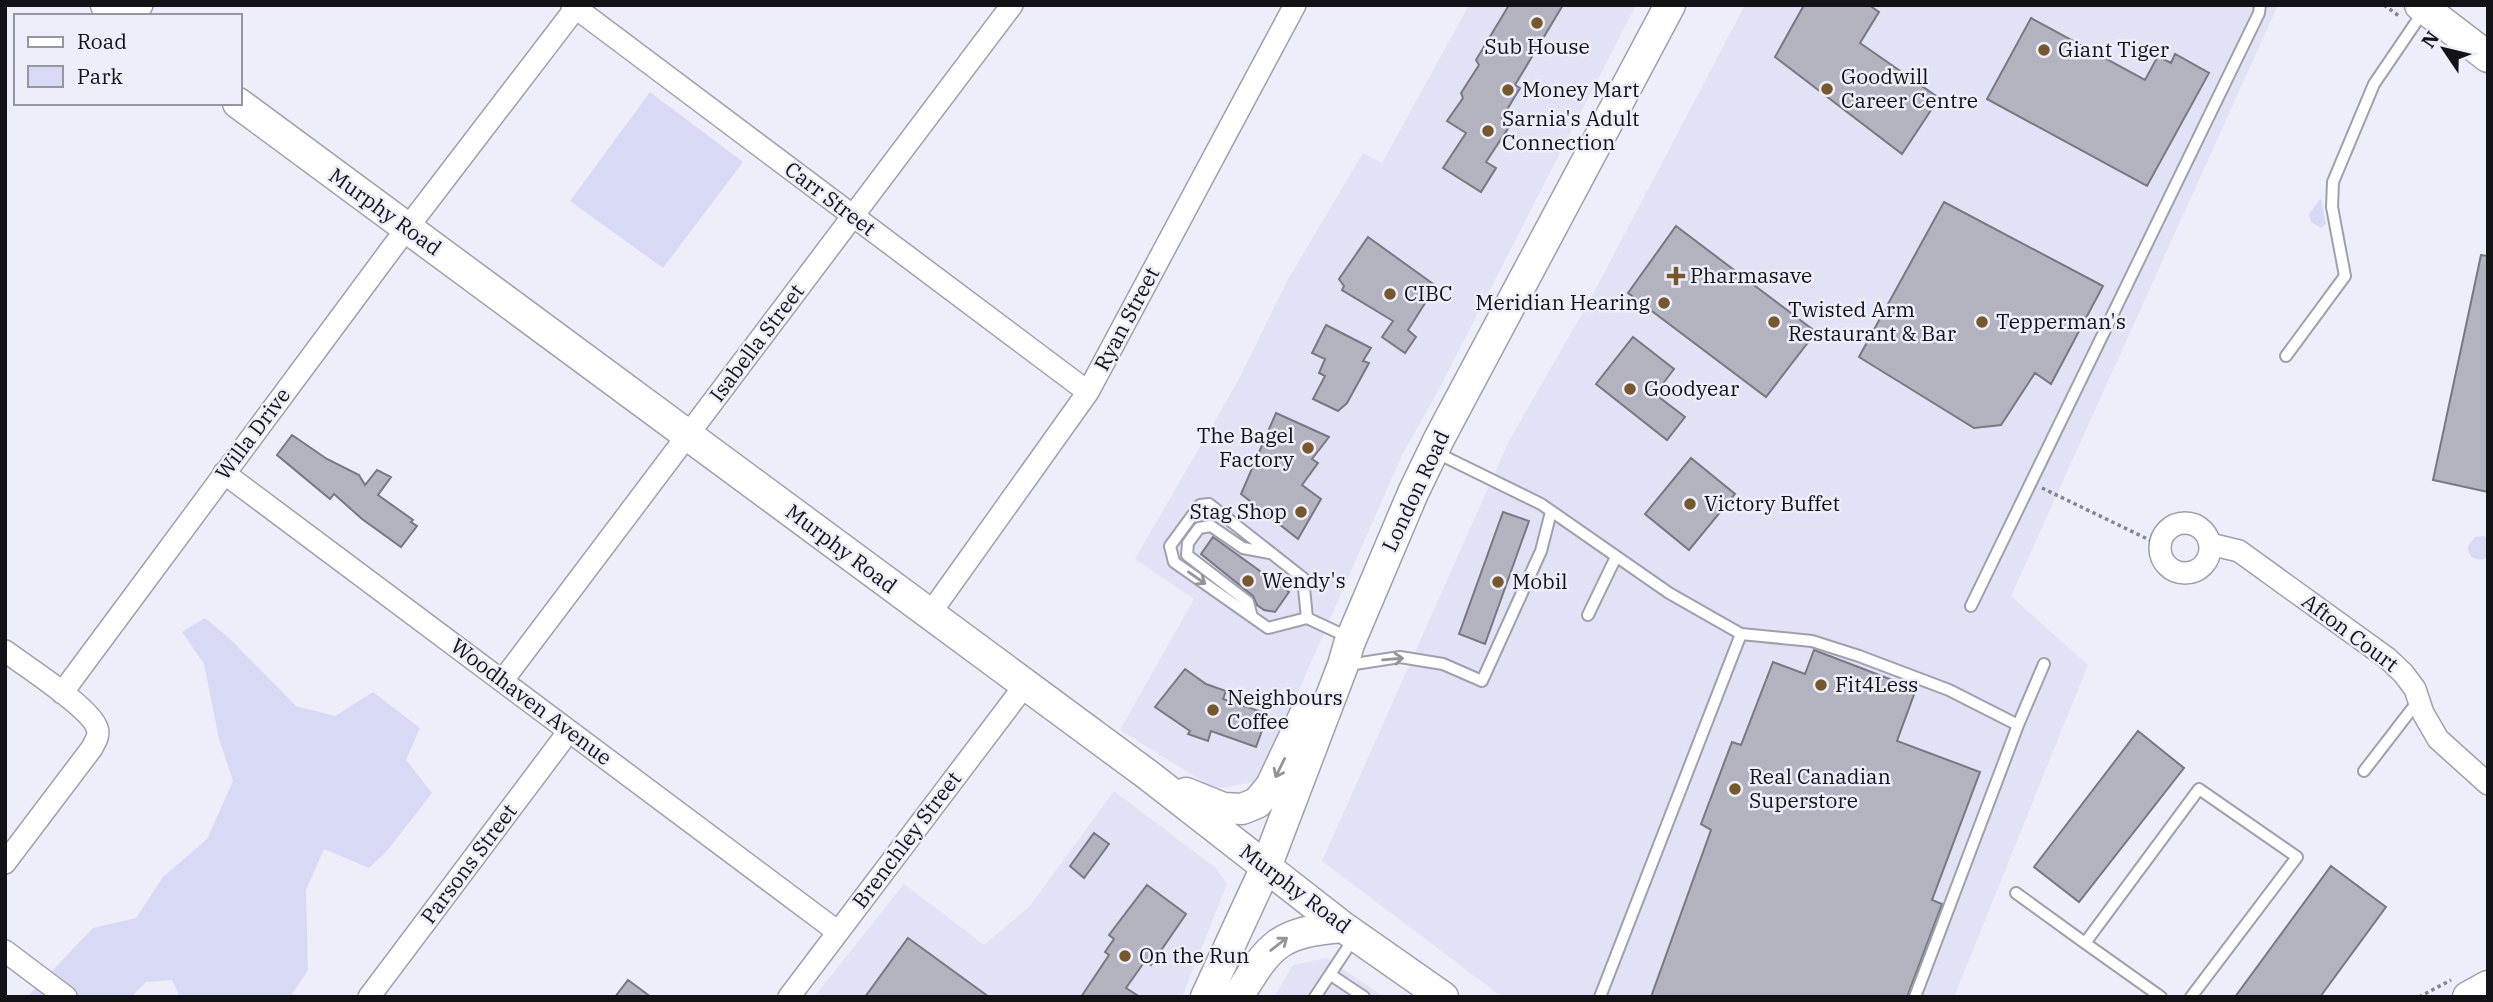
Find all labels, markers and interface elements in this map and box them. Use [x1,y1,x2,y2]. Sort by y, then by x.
legend [14,14,242,105]
north arrow [2409,14,2479,84]
marker: Sub House [1529,15,1545,31]
text: N [2416,26,2444,52]
text: Road [77,27,127,55]
place label: Sub House [1484,32,1590,60]
place label: Giant Tiger [2058,35,2170,63]
marker: Giant Tiger [2036,42,2052,58]
text: Park [77,62,124,90]
place label: Goodwill Career Centre [1841,62,1978,114]
place label: Money Mart [1522,75,1640,103]
marker: Goodwill Career Centre [1819,81,1835,97]
marker: Money Mart [1500,82,1516,98]
place label: Sarnia's Adult Connection [1502,104,1639,156]
marker: Sarnia's Adult Connection [1480,123,1496,139]
street label: Carr Street [779,155,882,242]
street label: Murphy Road [324,161,448,262]
place label: Pharmasave [1690,261,1812,289]
street label: Ryan Street [1087,262,1165,375]
marker: Pharmasave [1668,268,1684,284]
street label: Isabella Street [703,278,810,407]
place label: CIBC [1404,279,1453,307]
marker: CIBC [1382,286,1398,302]
place label: Meridian Hearing [1475,288,1651,316]
marker: Meridian Hearing [1656,295,1672,311]
place label: Twisted Arm Restaurant & Bar [1788,295,1957,347]
place label: Tepperman's [1996,307,2126,335]
marker: Twisted Arm Restaurant & Bar [1766,314,1782,330]
marker: Tepperman's [1974,314,1990,330]
place label: Goodyear [1644,374,1740,402]
marker: Goodyear [1622,381,1638,397]
street label: Willa Drive [208,382,296,485]
place label: The Bagel Factory [1197,421,1295,473]
street label: London Road [1375,425,1456,556]
marker: The Bagel Factory [1300,440,1316,456]
place label: Victory Buffet [1704,489,1840,517]
marker: Victory Buffet [1682,496,1698,512]
street label: Murphy Road [780,497,903,599]
place label: Stag Shop [1189,497,1287,525]
marker: Stag Shop [1293,504,1309,520]
place label: Wendy's [1262,566,1346,594]
place label: Mobil [1512,567,1568,595]
one-way arrow [1187,571,1206,585]
marker: Wendy's [1240,573,1256,589]
marker: Mobil [1490,574,1506,590]
street label: Afton Court [2297,587,2405,678]
street label: Woodhaven Avenue [445,631,618,771]
one-way arrow [1381,652,1404,665]
place label: Fit4Less [1835,670,1918,698]
marker: Fit4Less [1813,677,1829,693]
place label: Neighbours Coffee [1227,683,1343,735]
marker: Neighbours Coffee [1205,702,1221,718]
one-way arrow [1272,757,1285,778]
place label: Real Canadian Superstore [1749,762,1891,814]
street label: Brenchley Street [846,765,967,914]
marker: Real Canadian Superstore [1727,781,1743,797]
street label: Parsons Street [414,798,522,929]
street label: Murphy Road [1234,837,1357,939]
one-way arrow [1270,937,1288,952]
place label: On the Run [1139,941,1249,969]
marker: On the Run [1117,948,1133,964]

